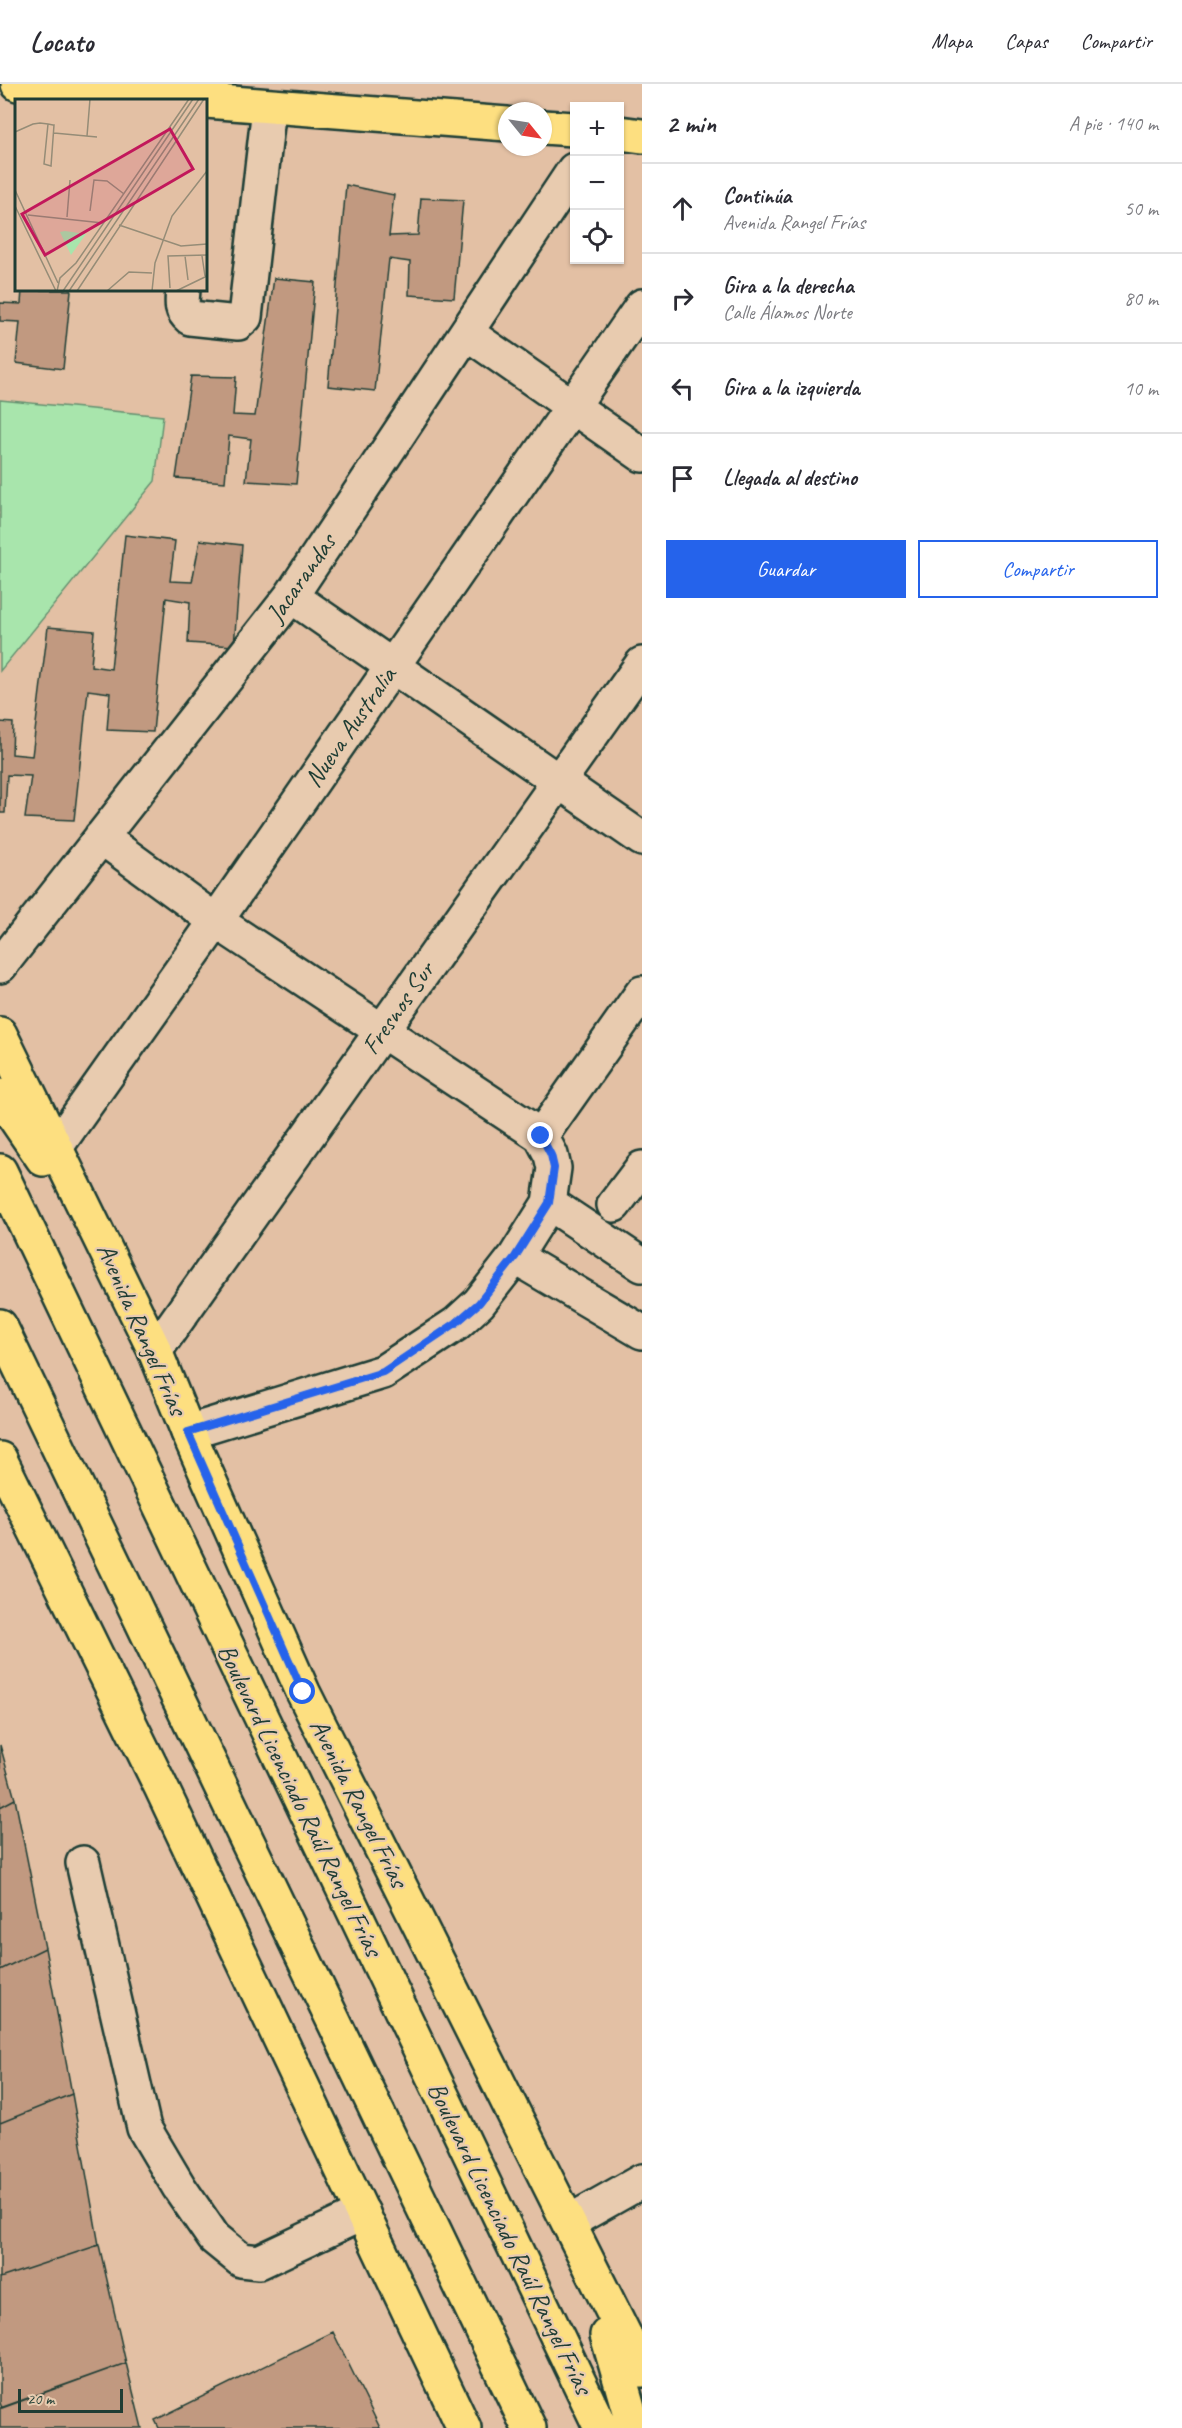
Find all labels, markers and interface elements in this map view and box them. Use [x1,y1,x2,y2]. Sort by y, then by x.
text: Locato [30,24,93,59]
text: Mapa [931,28,972,54]
text: Capas [1005,28,1048,54]
text: Compartir [1081,28,1152,54]
inset map [15,99,207,291]
north arrow [498,102,552,156]
map controls [570,102,624,264]
button: + [570,102,624,156]
text: 2 min [666,107,716,140]
text: A pie · 140 m [1069,111,1158,136]
button: − [570,156,624,210]
text: Continúa [723,182,791,210]
icon: ahead [666,192,699,225]
text: 50 m [1124,196,1158,221]
button: locate [570,210,624,264]
text: Avenida Rangel Frías [723,210,865,235]
text: Gira a la derecha [723,272,854,300]
icon: right [666,282,699,315]
text: 80 m [1124,286,1158,311]
text: Calle Álamos Norte [723,300,852,325]
icon: left [666,372,699,405]
text: Gira a la izquierda [723,374,860,402]
text: 10 m [1124,376,1158,401]
icon: arrive [666,462,699,495]
text: Llegada al destino [723,464,857,492]
street label: Jacarandas [257,525,345,630]
button: Guardar [666,540,906,598]
button: Compartir [918,540,1158,598]
street label: Nueva Australia [296,659,404,794]
street label: Fresnos Sur [354,954,443,1061]
route end [527,1122,553,1148]
street label: Avenida Rangel Frías [89,1238,196,1422]
street label: Boulevard Licenciado Raúl Rangel Frías [210,1639,391,1963]
route start [289,1678,315,1704]
street label: Avenida Rangel Frías [302,1713,417,1895]
street label: Boulevard Licenciado Raúl Rangel Frías [420,2077,601,2401]
scale bar [18,2386,123,2414]
text: 20 m [27,2389,54,2409]

